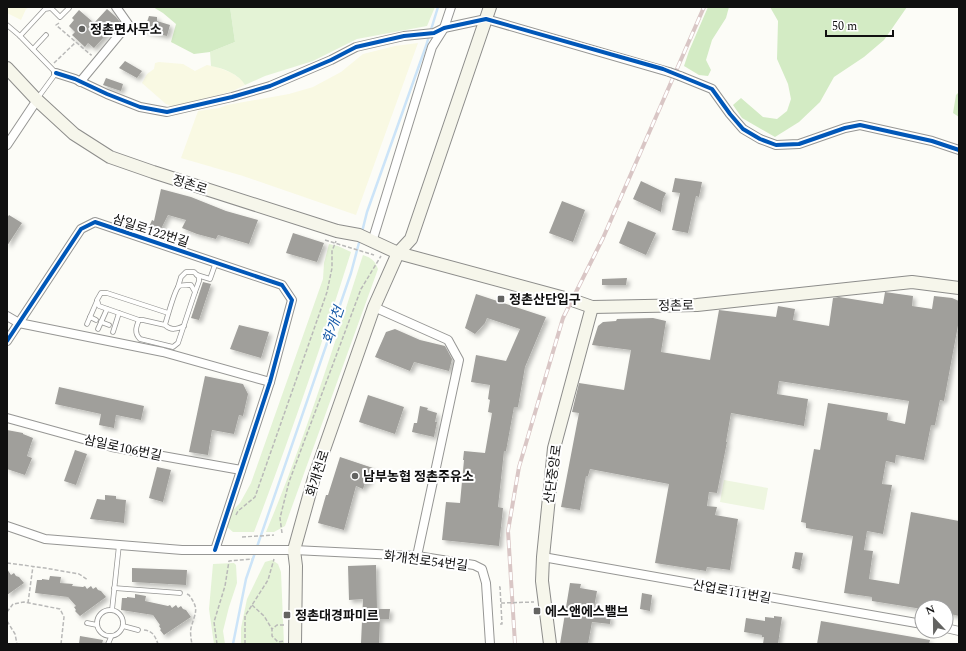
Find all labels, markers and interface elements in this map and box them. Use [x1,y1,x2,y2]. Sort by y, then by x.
scale bar [826,12,893,38]
text: 50 m [832,17,857,36]
place label: 정촌면사무소 [90,20,162,40]
marker: 정촌면사무소 [77,24,87,34]
street label: 정촌로 [170,170,210,200]
street label: 삼일로122번길 [110,209,191,253]
place label: 정촌산단입구 [509,290,581,310]
marker: 정촌산단입구 [496,294,506,304]
street label: 정촌로 [658,296,694,316]
water label: 화개천 [317,302,350,347]
street label: 삼일로106번길 [82,430,164,466]
street label: 산단중앙로 [539,443,567,505]
street label: 화개천로 [301,447,335,499]
place label: 남부농협 정촌주유소 [363,467,474,487]
marker: 남부농협 정촌주유소 [350,471,360,481]
street label: 화개천로54번길 [383,546,469,576]
street label: 산업로111번길 [691,575,773,609]
north arrow [914,599,954,639]
text: N [923,601,938,620]
place label: 에스앤에스밸브 [545,602,629,622]
place label: 정촌대경파미르 [295,606,379,626]
marker: 에스앤에스밸브 [532,606,542,616]
marker: 정촌대경파미르 [282,610,292,620]

